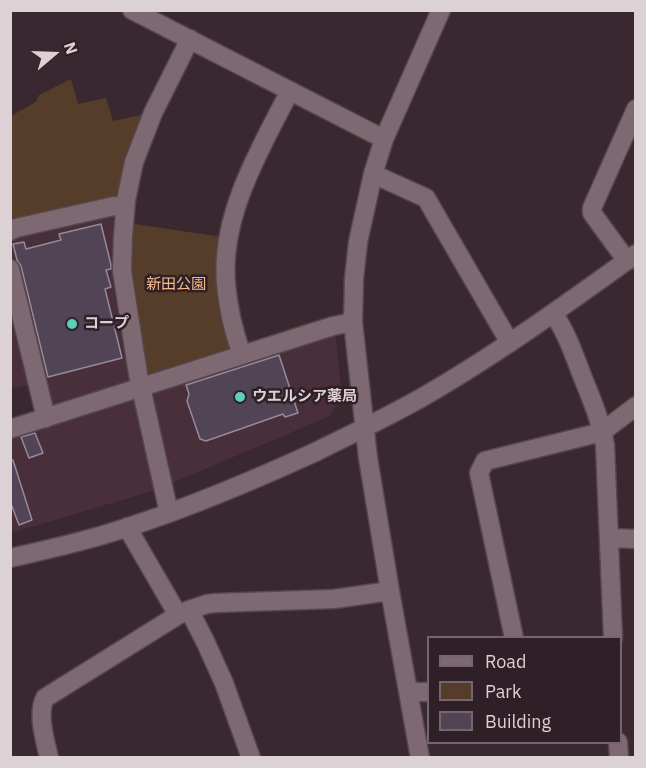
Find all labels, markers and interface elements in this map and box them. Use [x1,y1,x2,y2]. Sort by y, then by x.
north arrow [24,24,84,84]
text: N [60,39,82,57]
park label: 新田公園 [146,276,206,294]
place label: コープ [84,315,129,333]
marker: コープ [65,317,79,331]
place label: ウエルシア薬局 [252,388,357,406]
marker: ウエルシア薬局 [233,390,247,404]
legend [427,636,622,744]
text: Road [485,650,526,673]
text: Park [485,680,521,703]
text: Building [485,710,551,733]

